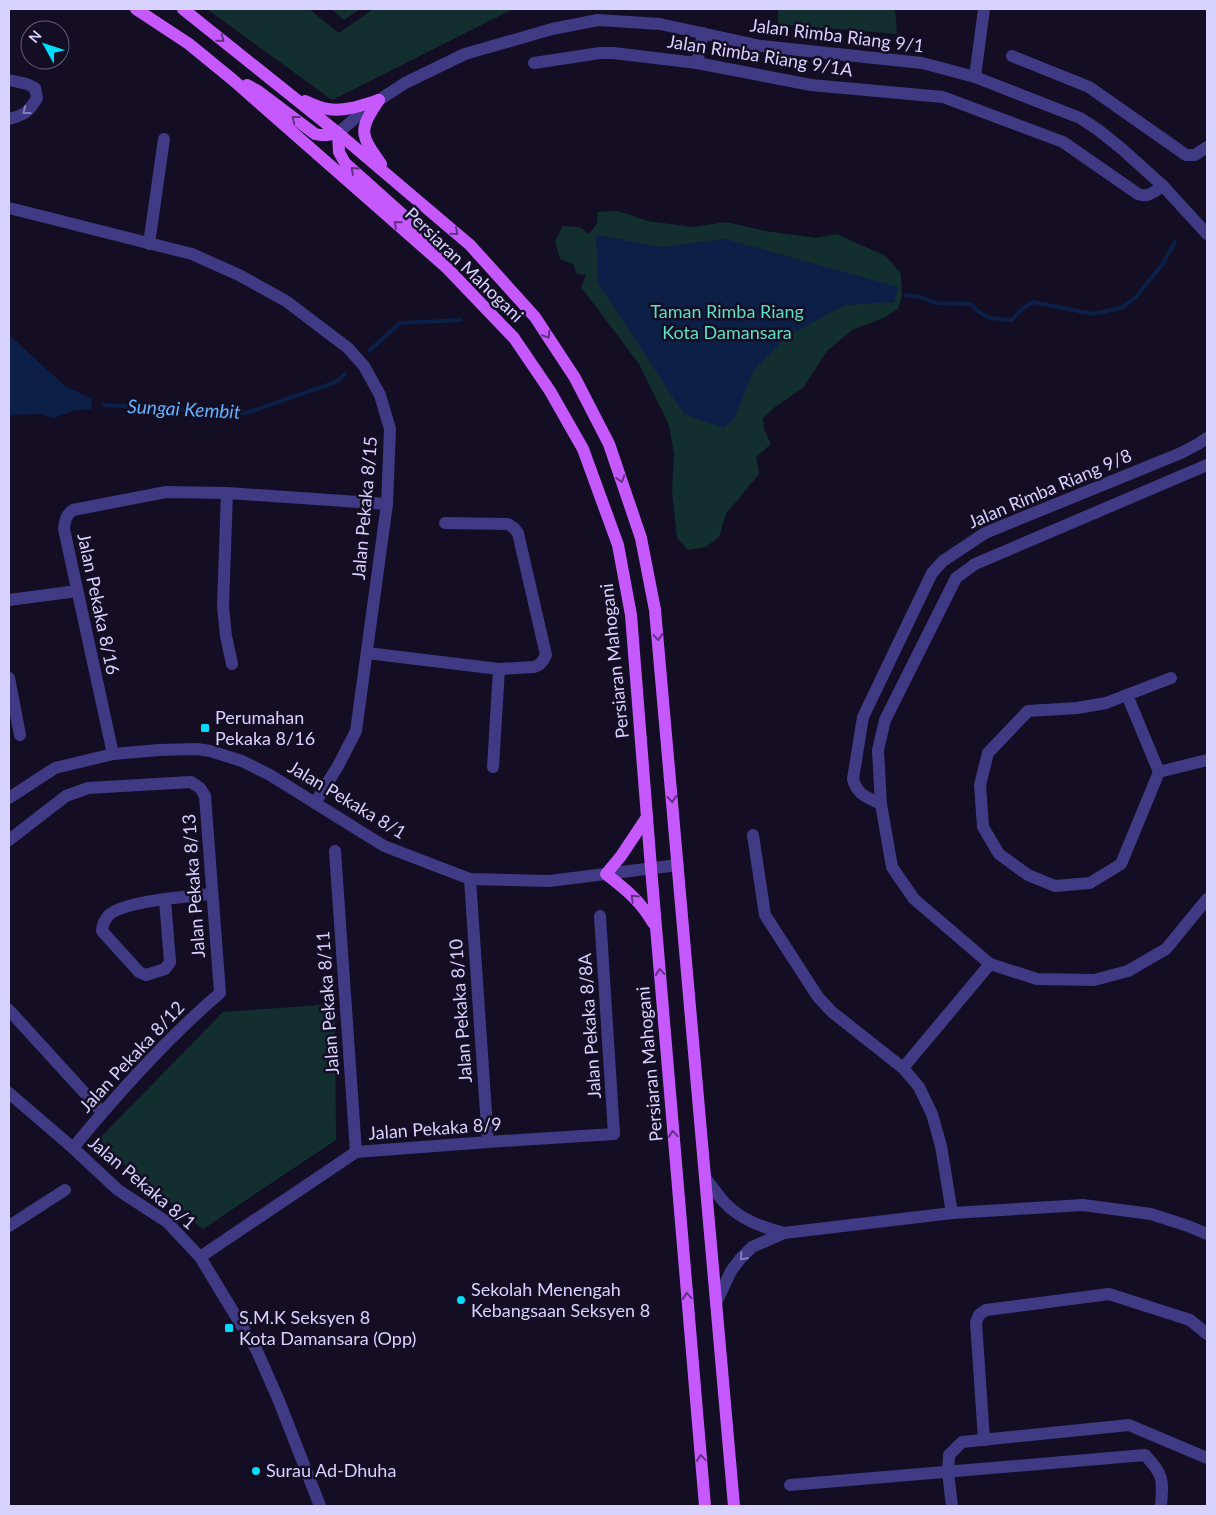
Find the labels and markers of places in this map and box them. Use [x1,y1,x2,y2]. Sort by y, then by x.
place label: Perumahan Pekaka 8/16 [215,706,315,749]
marker: Perumahan Pekaka 8/16 [199,722,211,734]
place label: Sekolah Menengah Kebangsaan Seksyen 8 [471,1278,650,1321]
marker: Sekolah Menengah Kebangsaan Seksyen 8 [455,1294,467,1306]
place label: S.M.K Seksyen 8 Kota Damansara (Opp) [239,1306,416,1349]
marker: S.M.K Seksyen 8 Kota Damansara (Opp) [223,1322,235,1334]
place label: Surau Ad-Dhuha [266,1459,396,1481]
marker: Surau Ad-Dhuha [250,1465,262,1477]

